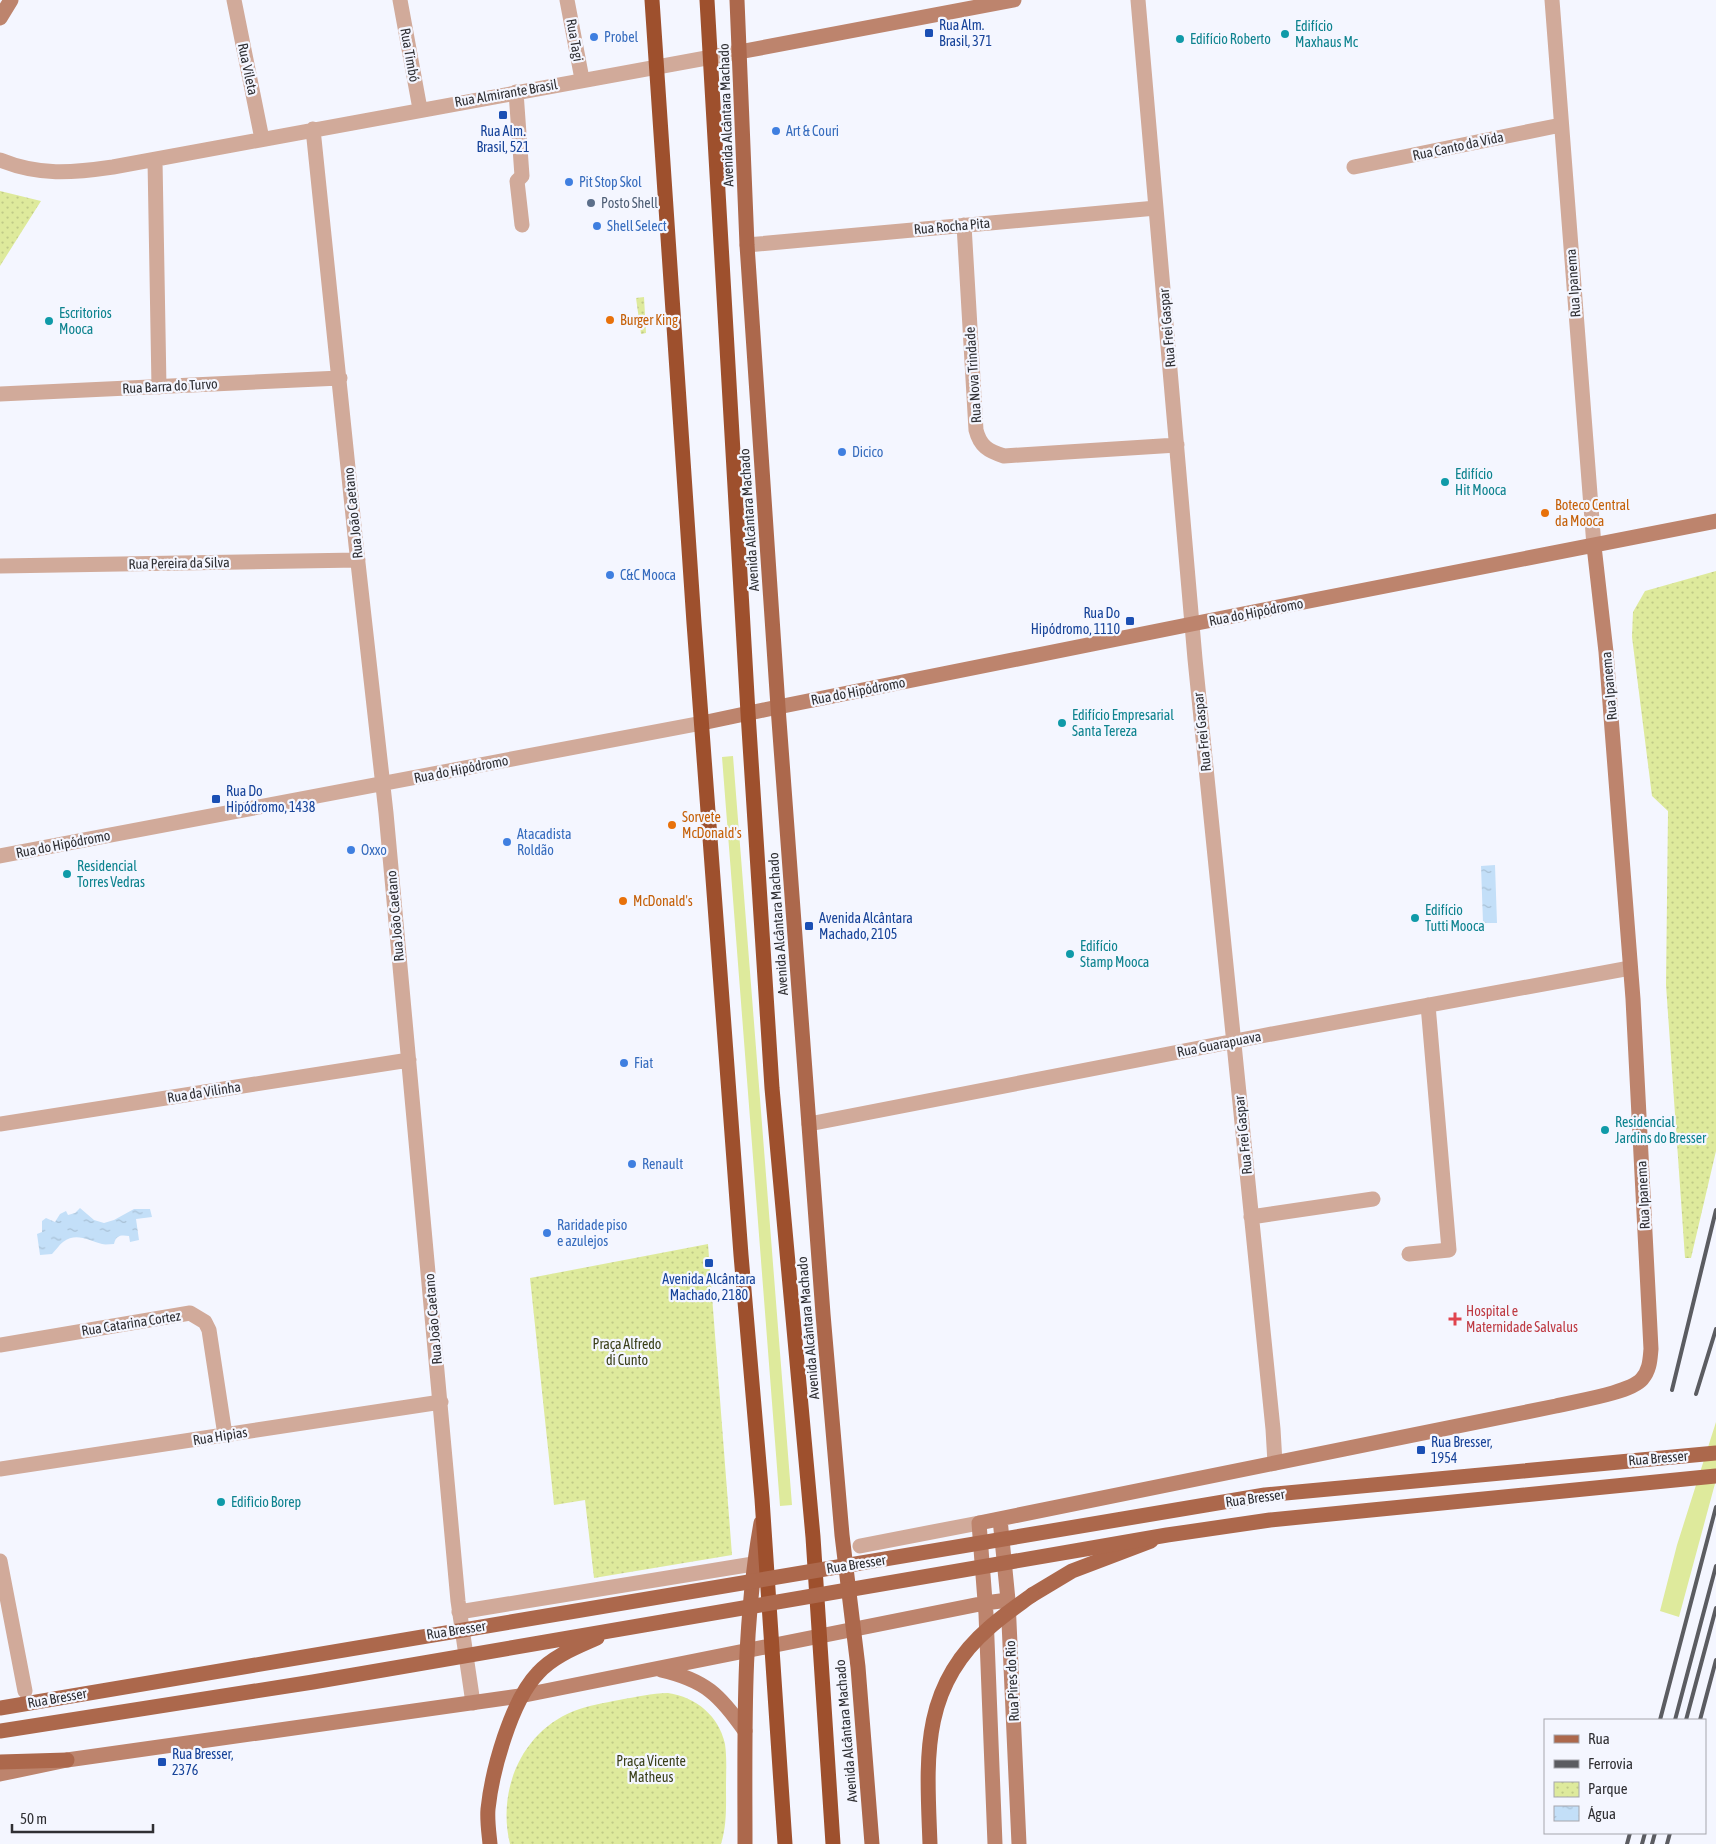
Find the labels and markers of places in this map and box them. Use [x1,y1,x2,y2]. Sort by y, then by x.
place label: Rua Alm. Brasil, 371 [939,17,992,49]
place label: Edifício Maxhaus Mc [1295,18,1359,50]
marker: Rua Alm. Brasil, 371 [923,27,935,39]
marker: Edifício Maxhaus Mc [1279,28,1291,40]
place label: Probel [604,29,639,45]
marker: Probel [588,31,600,43]
place label: Edifício Roberto [1190,31,1271,47]
marker: Edifício Roberto [1174,33,1186,45]
marker: Rua Alm. Brasil, 521 [497,109,509,121]
place label: Rua Alm. Brasil, 521 [476,123,530,155]
place label: Art & Couri [786,123,839,139]
marker: Art & Couri [770,125,782,137]
place label: Pit Stop Skol [579,174,642,190]
marker: Pit Stop Skol [563,176,575,188]
place label: Posto Shell [601,195,658,211]
marker: Posto Shell [585,197,597,209]
place label: Shell Select [607,218,667,234]
marker: Shell Select [591,220,603,232]
place label: Escritorios Mooca [59,305,112,337]
place label: Burger King [620,312,678,328]
marker: Burger King [604,314,616,326]
marker: Escritorios Mooca [43,315,55,327]
place label: Dicico [852,444,883,460]
marker: Dicico [836,446,848,458]
place label: Edifício Hit Mooca [1455,466,1507,498]
marker: Edifício Hit Mooca [1439,476,1451,488]
place label: Boteco Central da Mooca [1555,497,1630,529]
marker: Boteco Central da Mooca [1539,507,1551,519]
place label: C&C Mooca [620,567,676,583]
marker: C&C Mooca [604,569,616,581]
place label: Rua Do Hipódromo, 1110 [1031,605,1120,637]
marker: Rua Do Hipódromo, 1110 [1124,615,1136,627]
place label: Edifício Empresarial Santa Tereza [1072,707,1174,739]
marker: Edifício Empresarial Santa Tereza [1056,717,1068,729]
place label: Rua Do Hipódromo, 1438 [226,783,316,815]
marker: Rua Do Hipódromo, 1438 [210,793,222,805]
place label: Sorvete McDonald's [682,809,742,841]
marker: Sorvete McDonald's [666,819,678,831]
place label: Atacadista Roldão [517,826,571,858]
marker: Atacadista Roldão [501,836,513,848]
place label: Oxxo [361,842,387,858]
marker: Oxxo [345,844,357,856]
place label: Residencial Torres Vedras [77,858,145,890]
marker: Residencial Torres Vedras [61,868,73,880]
place label: McDonald's [633,893,693,909]
marker: McDonald's [617,895,629,907]
place label: Edifício Tutti Mooca [1425,902,1485,934]
place label: Avenida Alcântara Machado, 2105 [819,910,913,942]
marker: Edifício Tutti Mooca [1409,912,1421,924]
marker: Avenida Alcântara Machado, 2105 [803,920,815,932]
place label: Edifício Stamp Mooca [1080,938,1149,970]
marker: Edifício Stamp Mooca [1064,948,1076,960]
place label: Fiat [634,1055,653,1071]
marker: Fiat [618,1057,630,1069]
place label: Residencial Jardins do Bresser [1615,1114,1707,1146]
marker: Residencial Jardins do Bresser [1599,1124,1611,1136]
place label: Renault [642,1156,683,1172]
marker: Renault [626,1158,638,1170]
place label: Raridade piso e azulejos [557,1217,627,1249]
marker: Raridade piso e azulejos [541,1227,553,1239]
marker: Avenida Alcântara Machado, 2180 [703,1257,715,1269]
place label: Avenida Alcântara Machado, 2180 [662,1271,756,1303]
place label: Hospital e Maternidade Salvalus [1466,1303,1578,1335]
marker: Hospital e Maternidade Salvalus [1448,1312,1462,1326]
place label: Rua Bresser, 1954 [1431,1434,1492,1466]
marker: Rua Bresser, 1954 [1415,1444,1427,1456]
place label: Edifìcio Borep [231,1494,302,1510]
marker: Edifìcio Borep [215,1496,227,1508]
place label: Rua Bresser, 2376 [172,1746,233,1778]
marker: Rua Bresser, 2376 [156,1756,168,1768]

